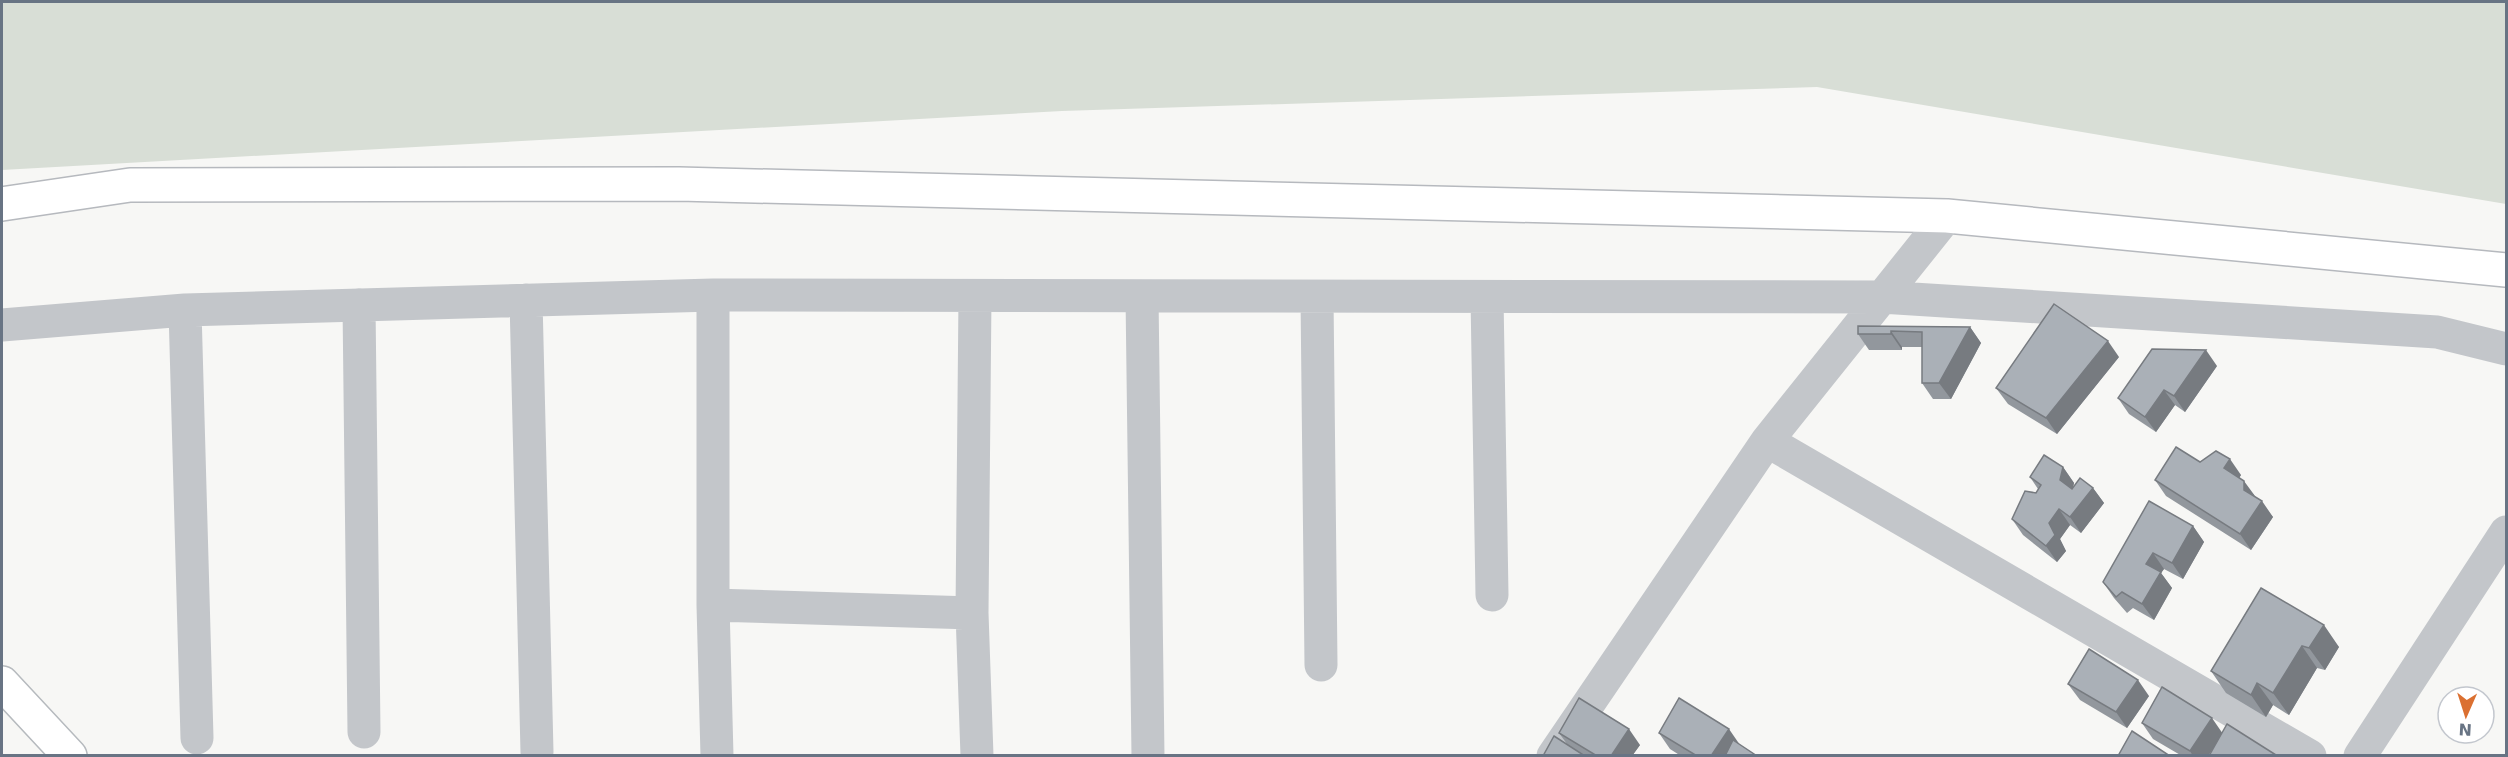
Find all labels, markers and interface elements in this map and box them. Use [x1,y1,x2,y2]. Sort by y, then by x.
north arrow [2436,685,2496,745]
text: N [2458,720,2472,739]

